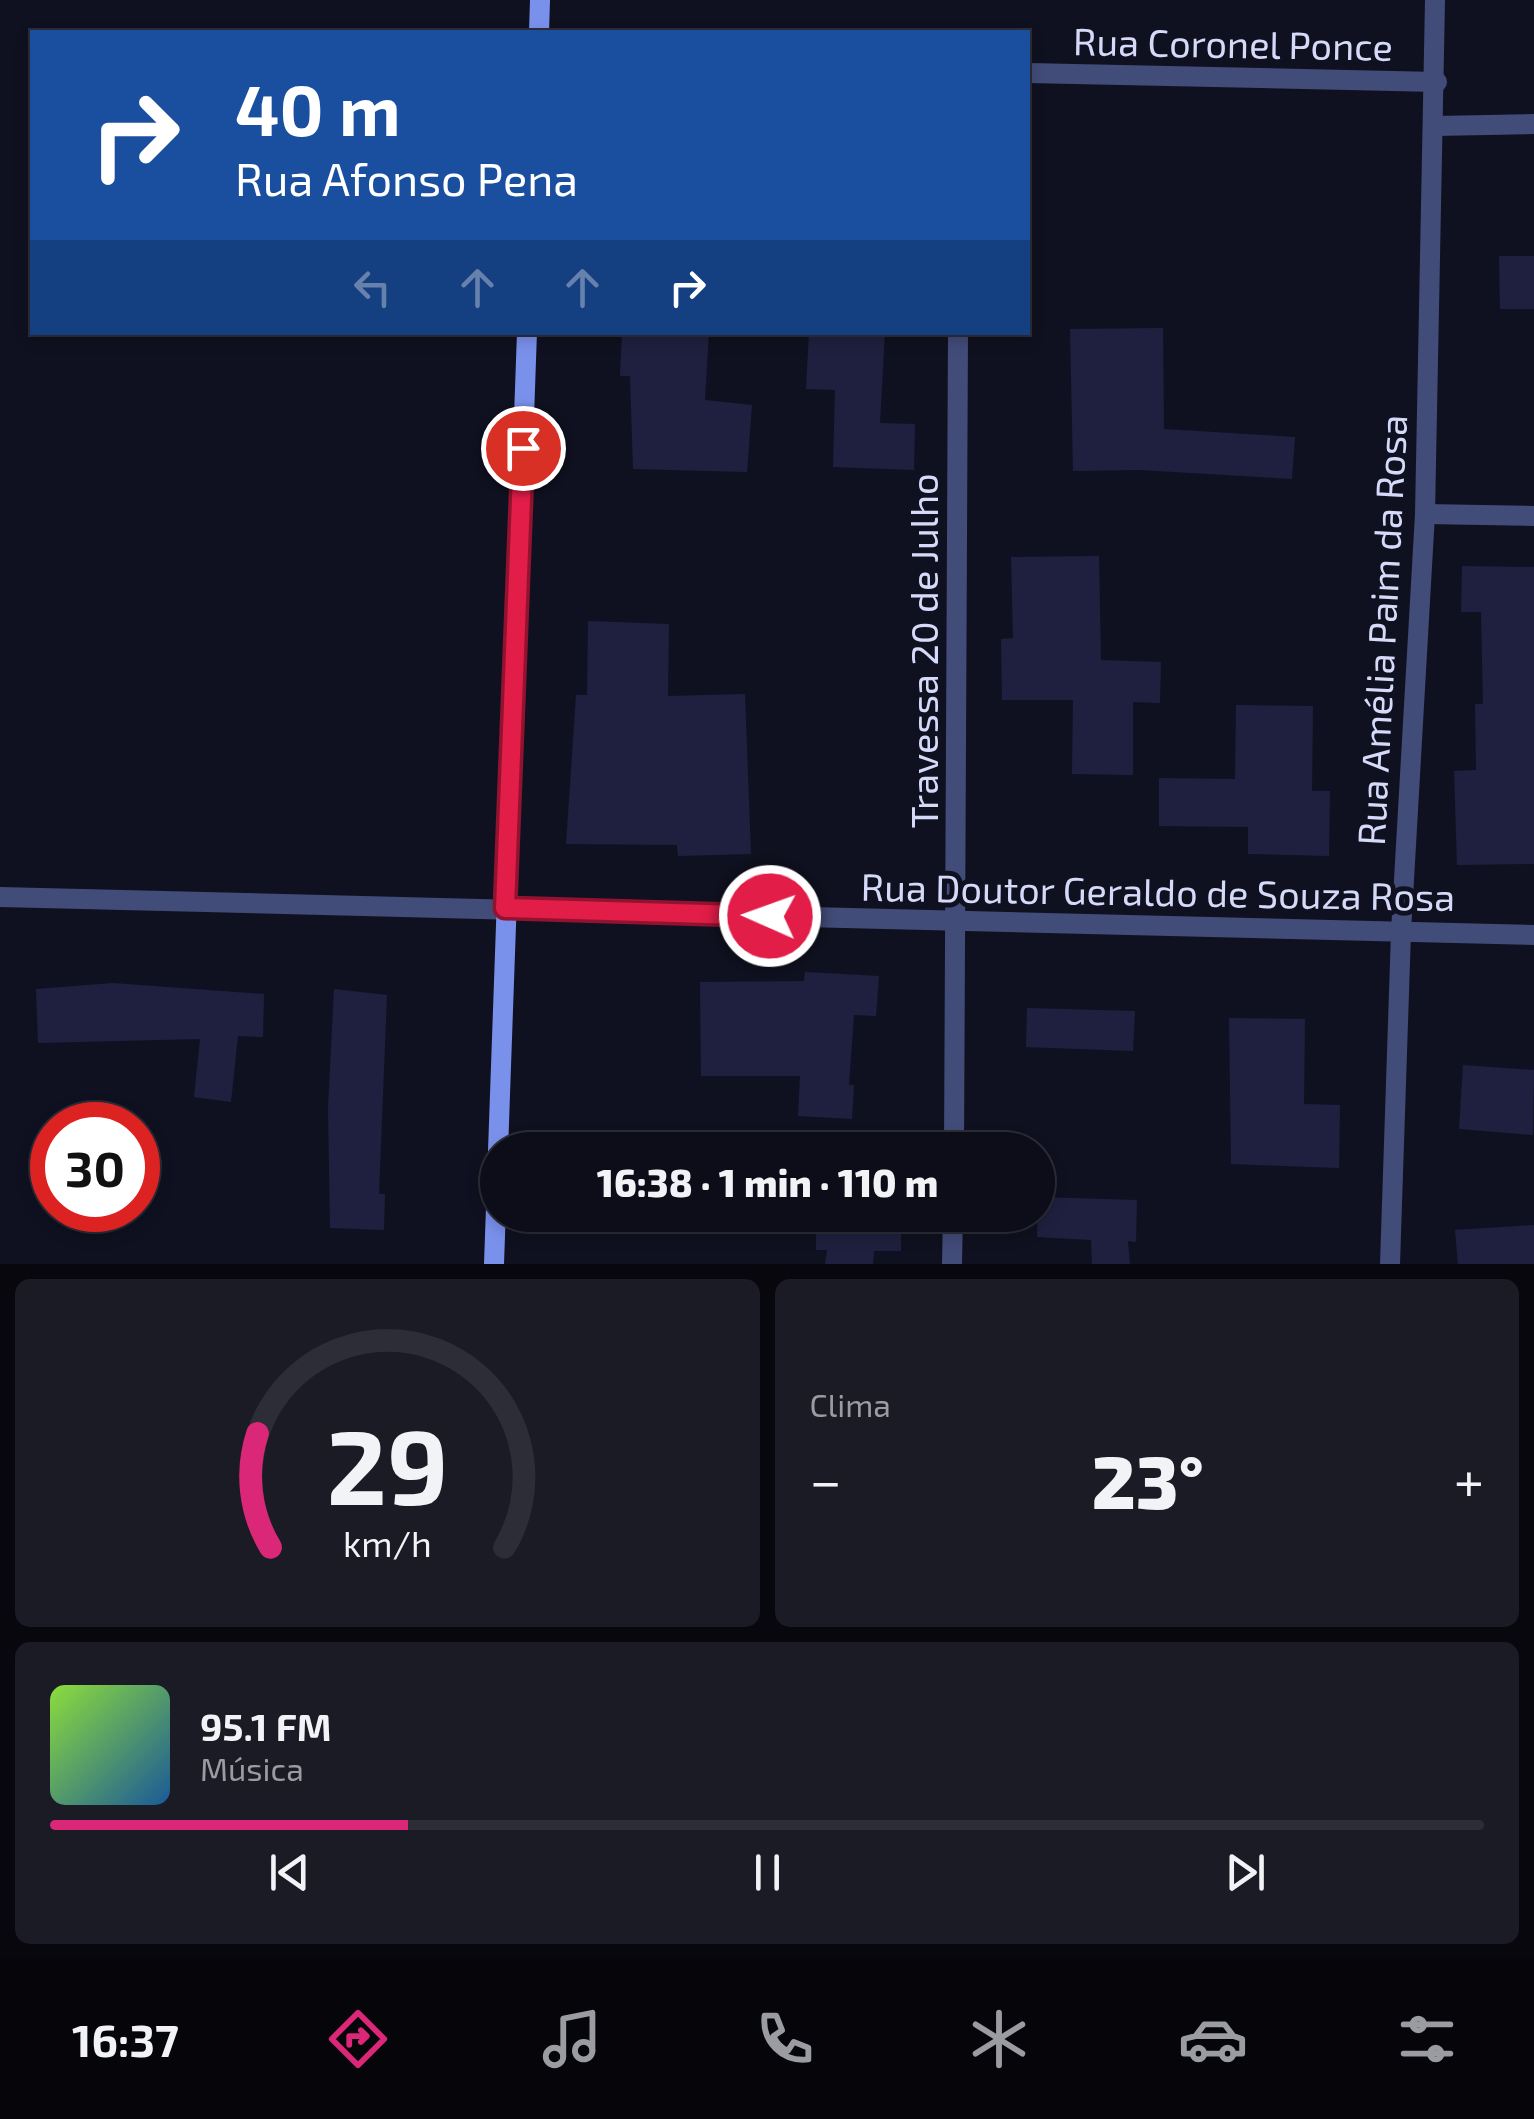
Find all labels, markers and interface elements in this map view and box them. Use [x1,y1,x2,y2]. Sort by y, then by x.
street label: Rua Coronel Ponce [1073,17,1393,69]
text: 40 m [235,66,401,150]
icon: right [70,70,200,200]
text: Rua Afonso Pena [235,151,578,205]
icon: left [345,260,400,315]
icon: ahead [450,260,505,315]
icon: ahead [555,260,610,315]
icon: right [660,260,715,315]
pin [481,406,566,491]
street label: Rua Amélia Paim da Rosa [1347,413,1415,847]
icon: arrive [496,421,551,476]
street label: Travessa 20 de Julho [900,473,946,829]
street label: Rua Doutor Geraldo de Souza Rosa [860,863,1456,919]
position arrow [718,864,822,968]
speed limit sign: 30 [30,1102,160,1232]
text: 16:38 · 1 min · 110 m [597,1159,938,1205]
text: Clima [810,1385,891,1423]
text: 29 [326,1401,448,1526]
text: 23° [1092,1434,1204,1524]
text: − [810,1446,842,1512]
text: + [1454,1446,1484,1512]
text: km/h [343,1521,432,1564]
text: 95.1 FM [200,1703,332,1749]
text: Música [200,1749,304,1787]
icon: previous [262,1845,317,1900]
icon: pause [740,1845,795,1900]
icon: next [1218,1845,1273,1900]
icon: directions [323,2004,393,2074]
icon: music [537,2004,607,2074]
icon: phone [750,2004,820,2074]
icon: climate [964,2004,1034,2074]
icon: car [1178,2004,1248,2074]
icon: filters [1392,2004,1462,2074]
text: 16:37 [72,2012,179,2066]

